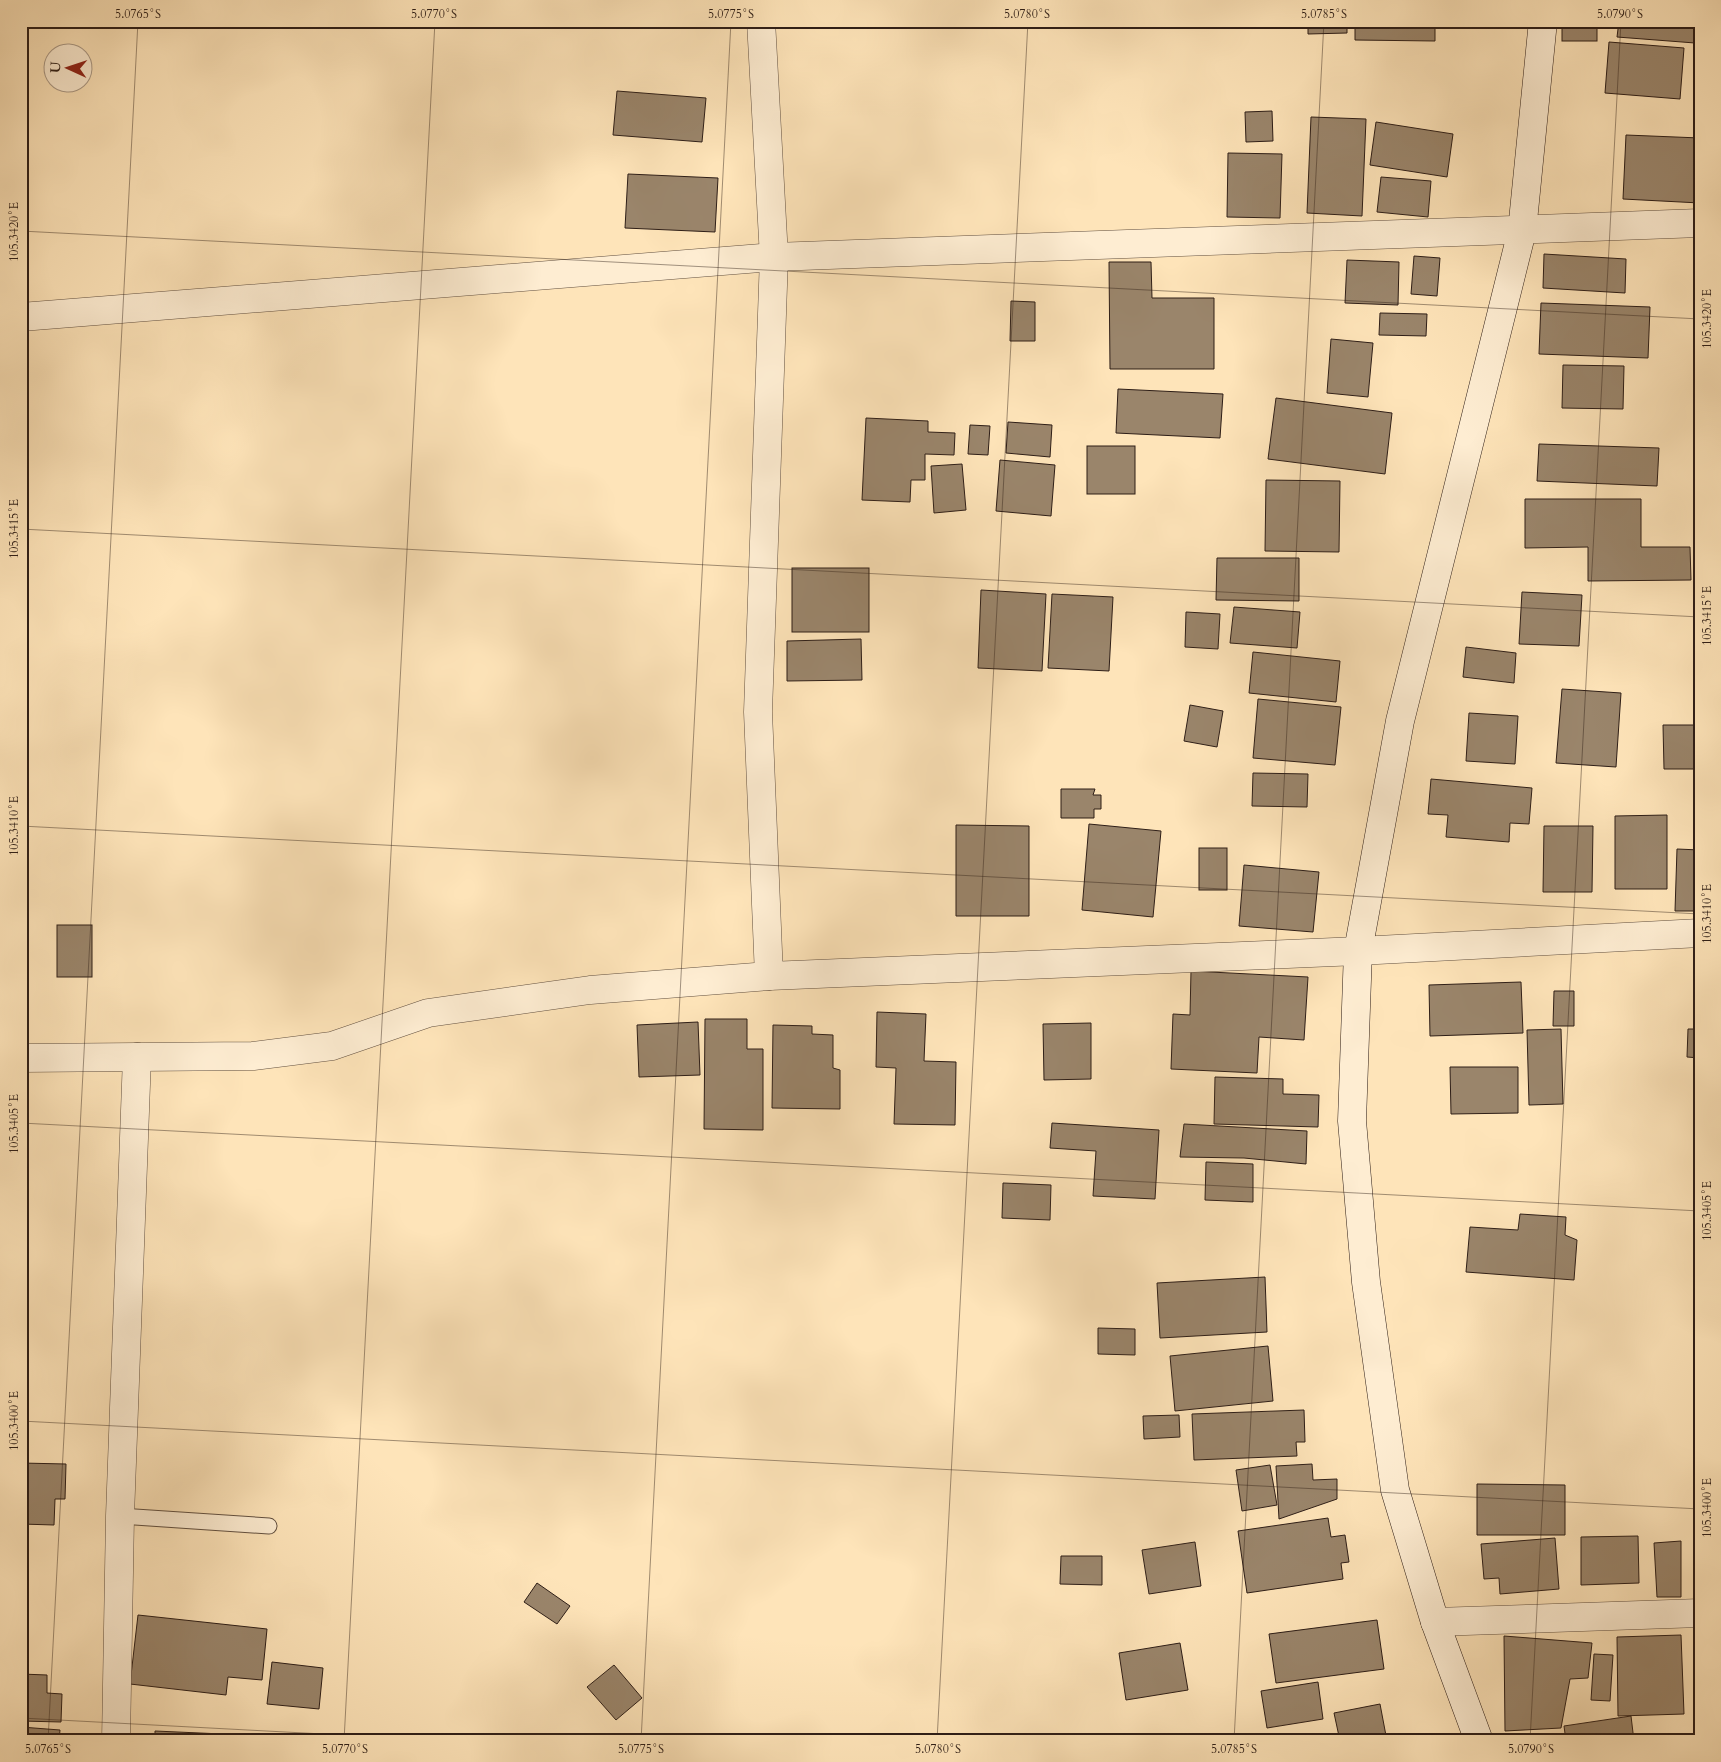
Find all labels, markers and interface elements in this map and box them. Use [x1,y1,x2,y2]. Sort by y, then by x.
text: 5.0765°S [115,6,161,22]
text: 5.0770°S [411,6,457,22]
text: 5.0775°S [708,6,754,22]
text: 5.0780°S [1004,6,1050,22]
text: 5.0785°S [1301,6,1347,22]
text: 5.0790°S [1597,6,1643,22]
north arrow [42,42,92,92]
text: U [46,61,65,74]
text: 105.3420°E [6,202,22,262]
text: 105.3420°E [1699,289,1715,349]
text: 105.3415°E [6,499,22,559]
text: 105.3415°E [1699,586,1715,646]
text: 105.3410°E [6,796,22,856]
text: 105.3410°E [1699,884,1715,944]
text: 105.3405°E [6,1094,22,1154]
text: 105.3405°E [1699,1181,1715,1241]
text: 105.3400°E [6,1391,22,1451]
text: 105.3400°E [1699,1478,1715,1538]
text: 5.0765°S [25,1741,71,1757]
text: 5.0770°S [322,1741,368,1757]
text: 5.0775°S [618,1741,664,1757]
text: 5.0780°S [915,1741,961,1757]
text: 5.0785°S [1211,1741,1257,1757]
text: 5.0790°S [1508,1741,1554,1757]

